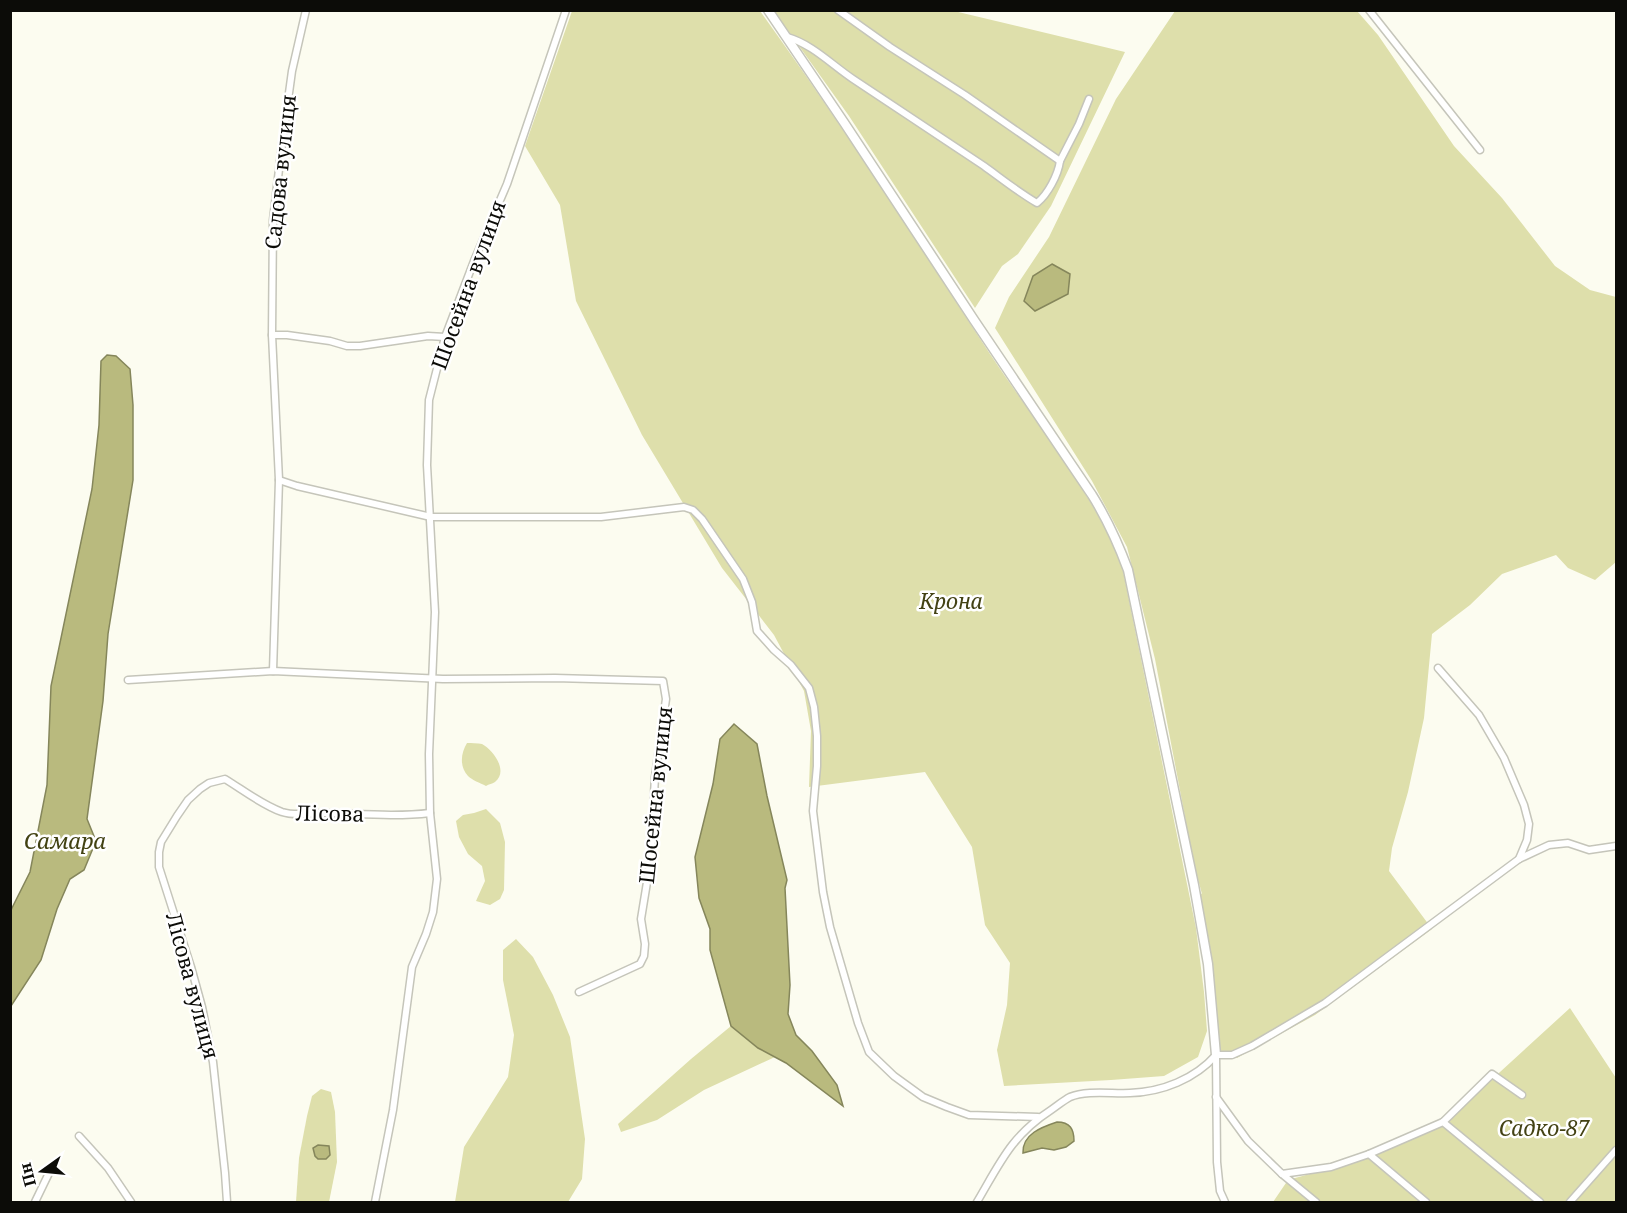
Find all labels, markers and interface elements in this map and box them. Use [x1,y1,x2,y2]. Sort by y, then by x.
street label: Садова вулиця [258,93,302,251]
street label: Шосейна вулиця [424,196,512,373]
park label: Крона [918,587,983,615]
street label: Шосейна вулиця [632,705,678,885]
street label: Лісова [295,798,365,828]
water label: Самара [24,825,107,855]
street label: Лісова вулиця [160,909,226,1062]
park label: Садко-87 [1499,1114,1591,1142]
north arrow [12,1141,72,1201]
text: Пн [14,1160,41,1189]

